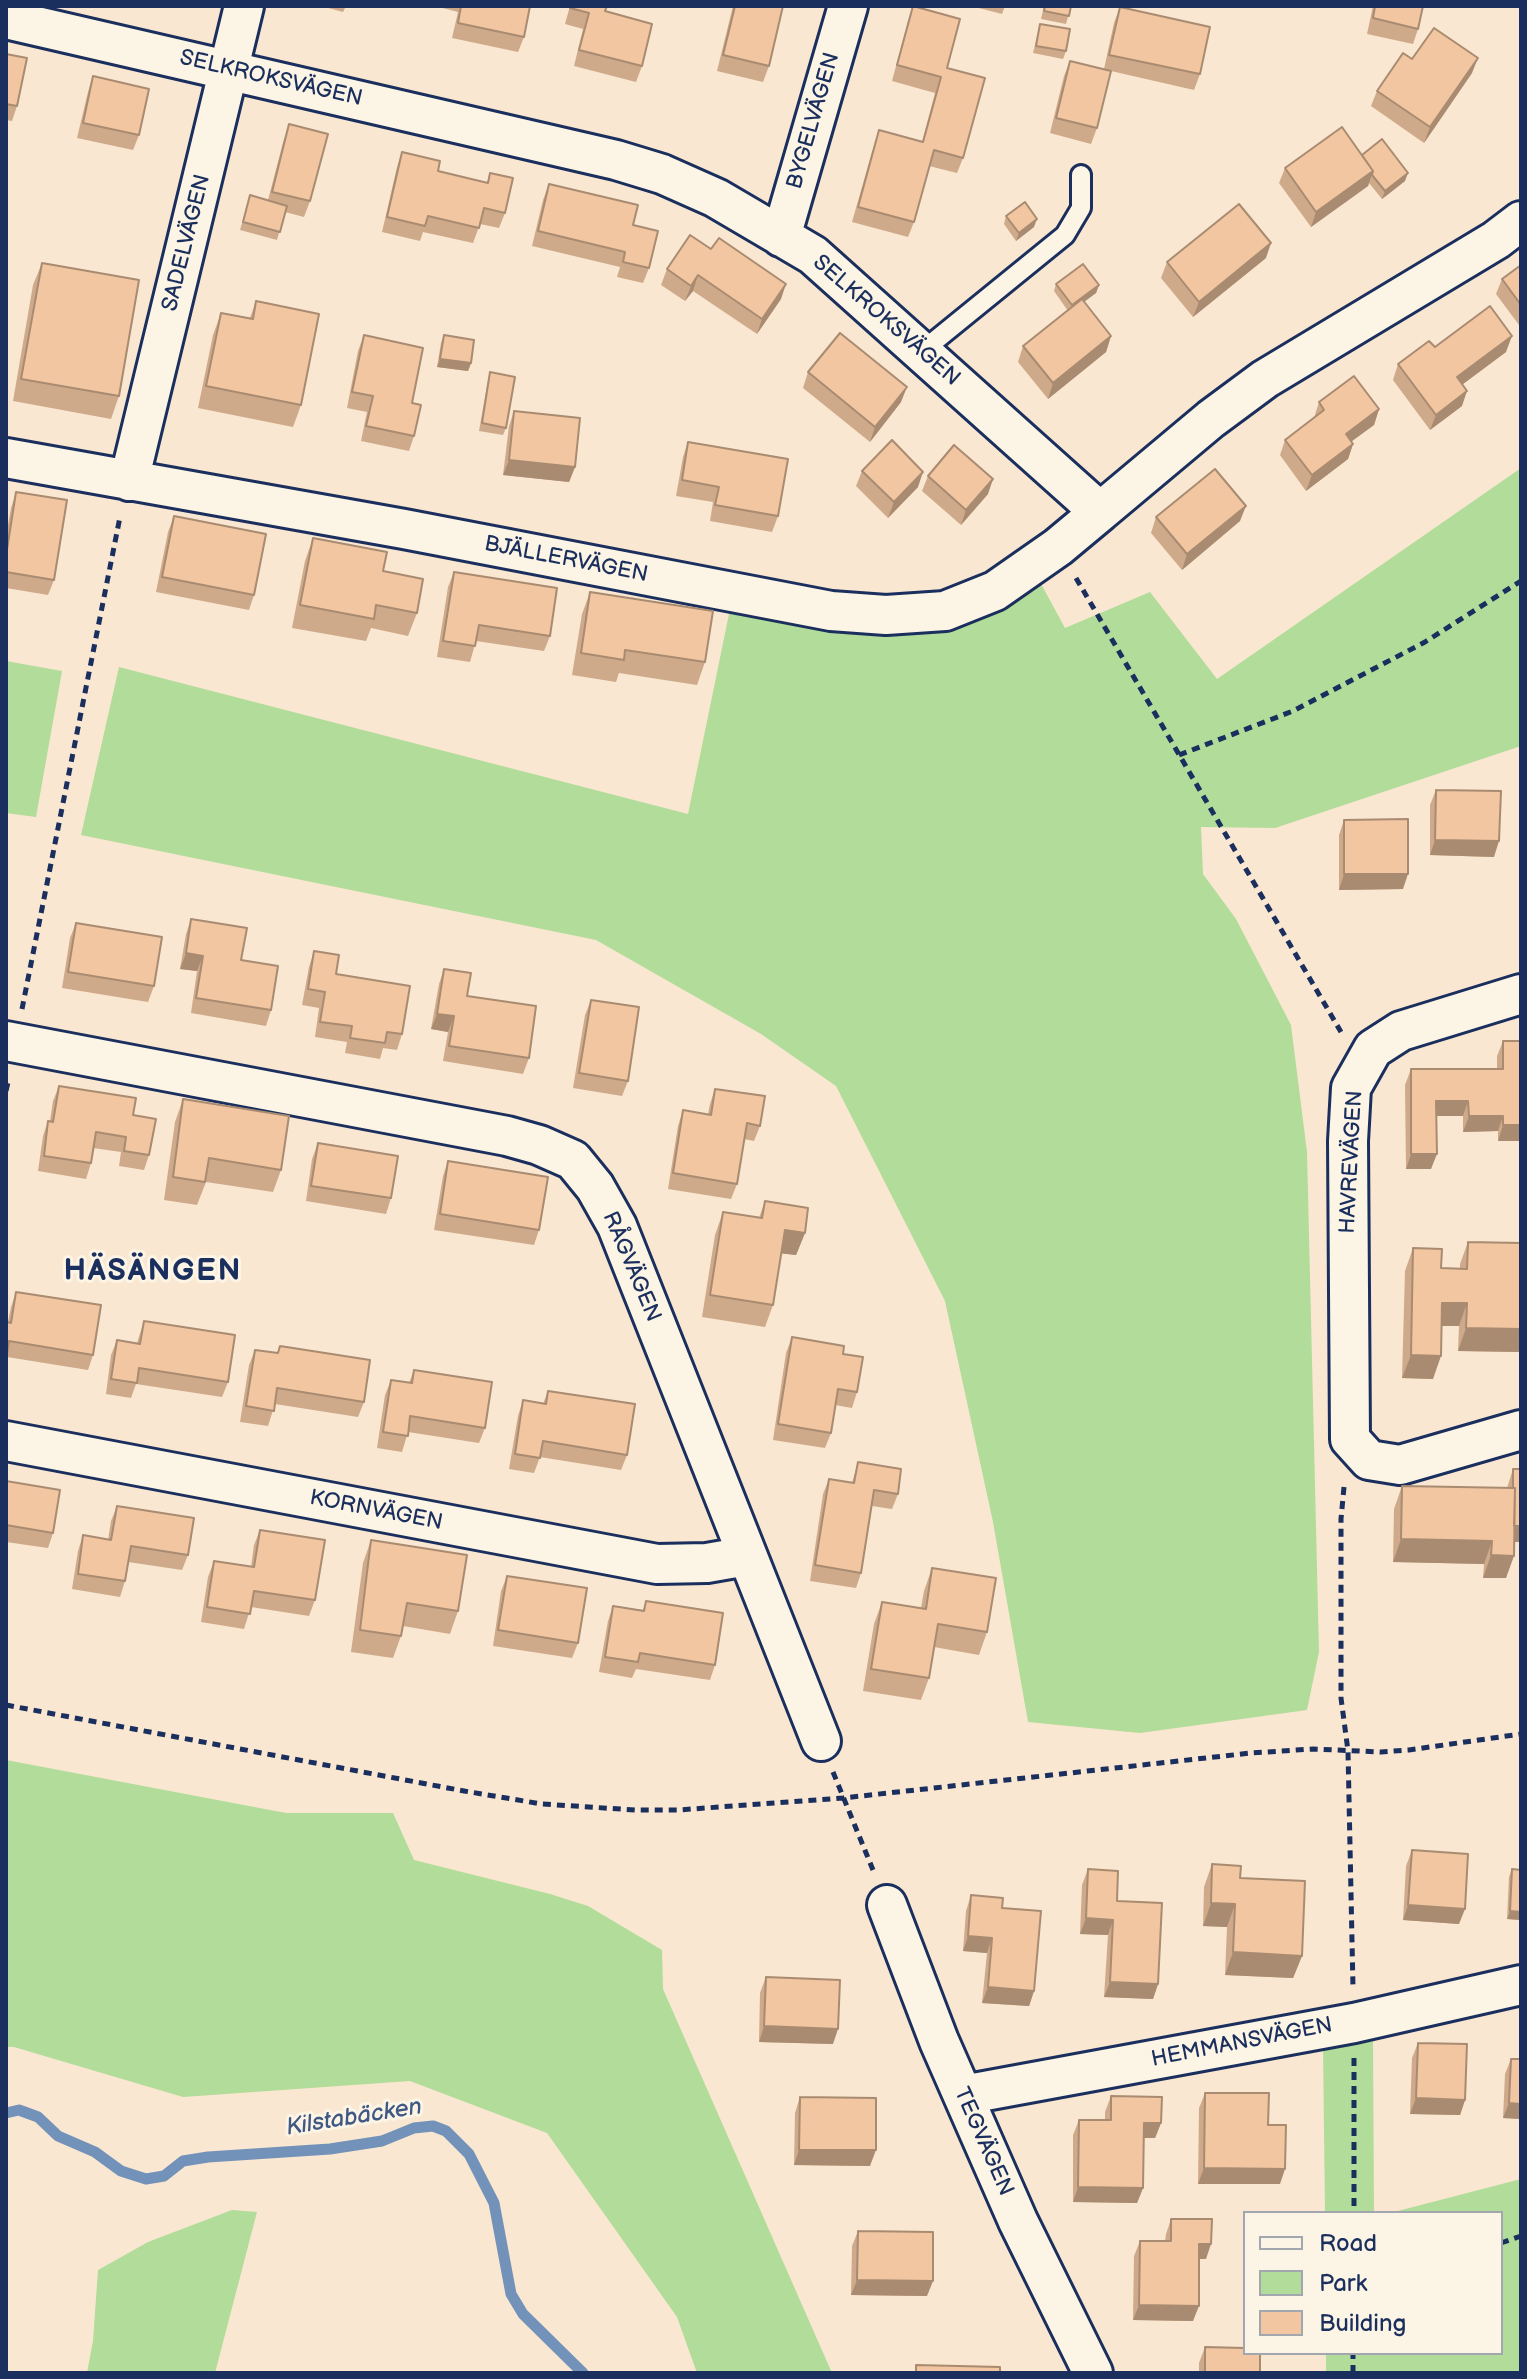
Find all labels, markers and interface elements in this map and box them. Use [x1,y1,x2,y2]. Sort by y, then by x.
street label: SELKROKSVÄGEN [177,45,365,113]
street label: BYGELVÄGEN [782,50,846,192]
street label: SADELVÄGEN [157,172,217,314]
street label: SELKROKSVÄGEN [807,250,965,392]
street label: BJÄLLERVÄGEN [482,531,650,589]
street label: HAVREVÄGEN [1335,1090,1369,1234]
street label: RÅGVÄGEN [596,1208,666,1326]
district label: HÄSÄNGEN [64,1254,242,1290]
street label: KORNVÄGEN [307,1485,445,1537]
street label: HEMMANSVÄGEN [1149,2012,1335,2074]
street label: TEGVÄGEN [947,2084,1019,2200]
water label: Kilstabäcken [284,2093,424,2143]
legend [1243,2211,1503,2355]
text: Road [1319,2229,1377,2258]
text: Park [1319,2269,1367,2298]
text: Building [1319,2309,1406,2338]

